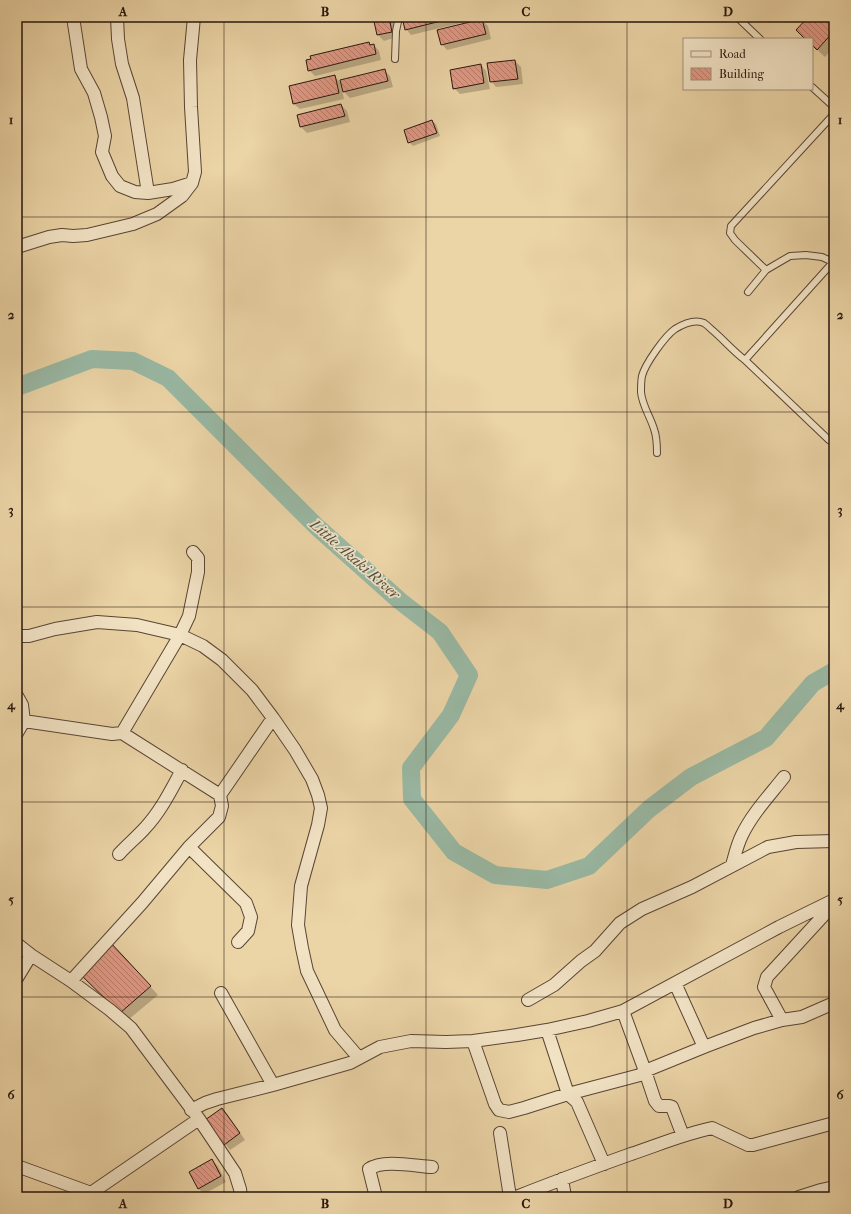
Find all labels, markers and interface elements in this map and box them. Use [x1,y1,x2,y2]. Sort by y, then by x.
text: A [118,4,128,19]
text: B [321,4,330,19]
text: C [522,4,531,19]
text: D [723,4,733,19]
legend [683,38,813,90]
text: Road [719,47,746,61]
text: Building [719,67,764,81]
text: 1 [9,112,14,127]
text: 1 [838,112,843,127]
text: 2 [8,307,15,322]
text: 2 [837,307,844,322]
text: 3 [8,502,14,518]
text: 3 [837,502,843,518]
water label: Little Akaki River [306,514,405,604]
text: 4 [6,697,16,713]
text: 4 [835,697,845,713]
text: 5 [8,892,14,907]
text: 5 [837,892,843,907]
text: 6 [7,1087,15,1102]
text: 6 [836,1087,844,1102]
text: A [118,1196,128,1211]
text: B [321,1196,330,1211]
text: C [522,1196,531,1211]
text: D [723,1196,733,1211]

